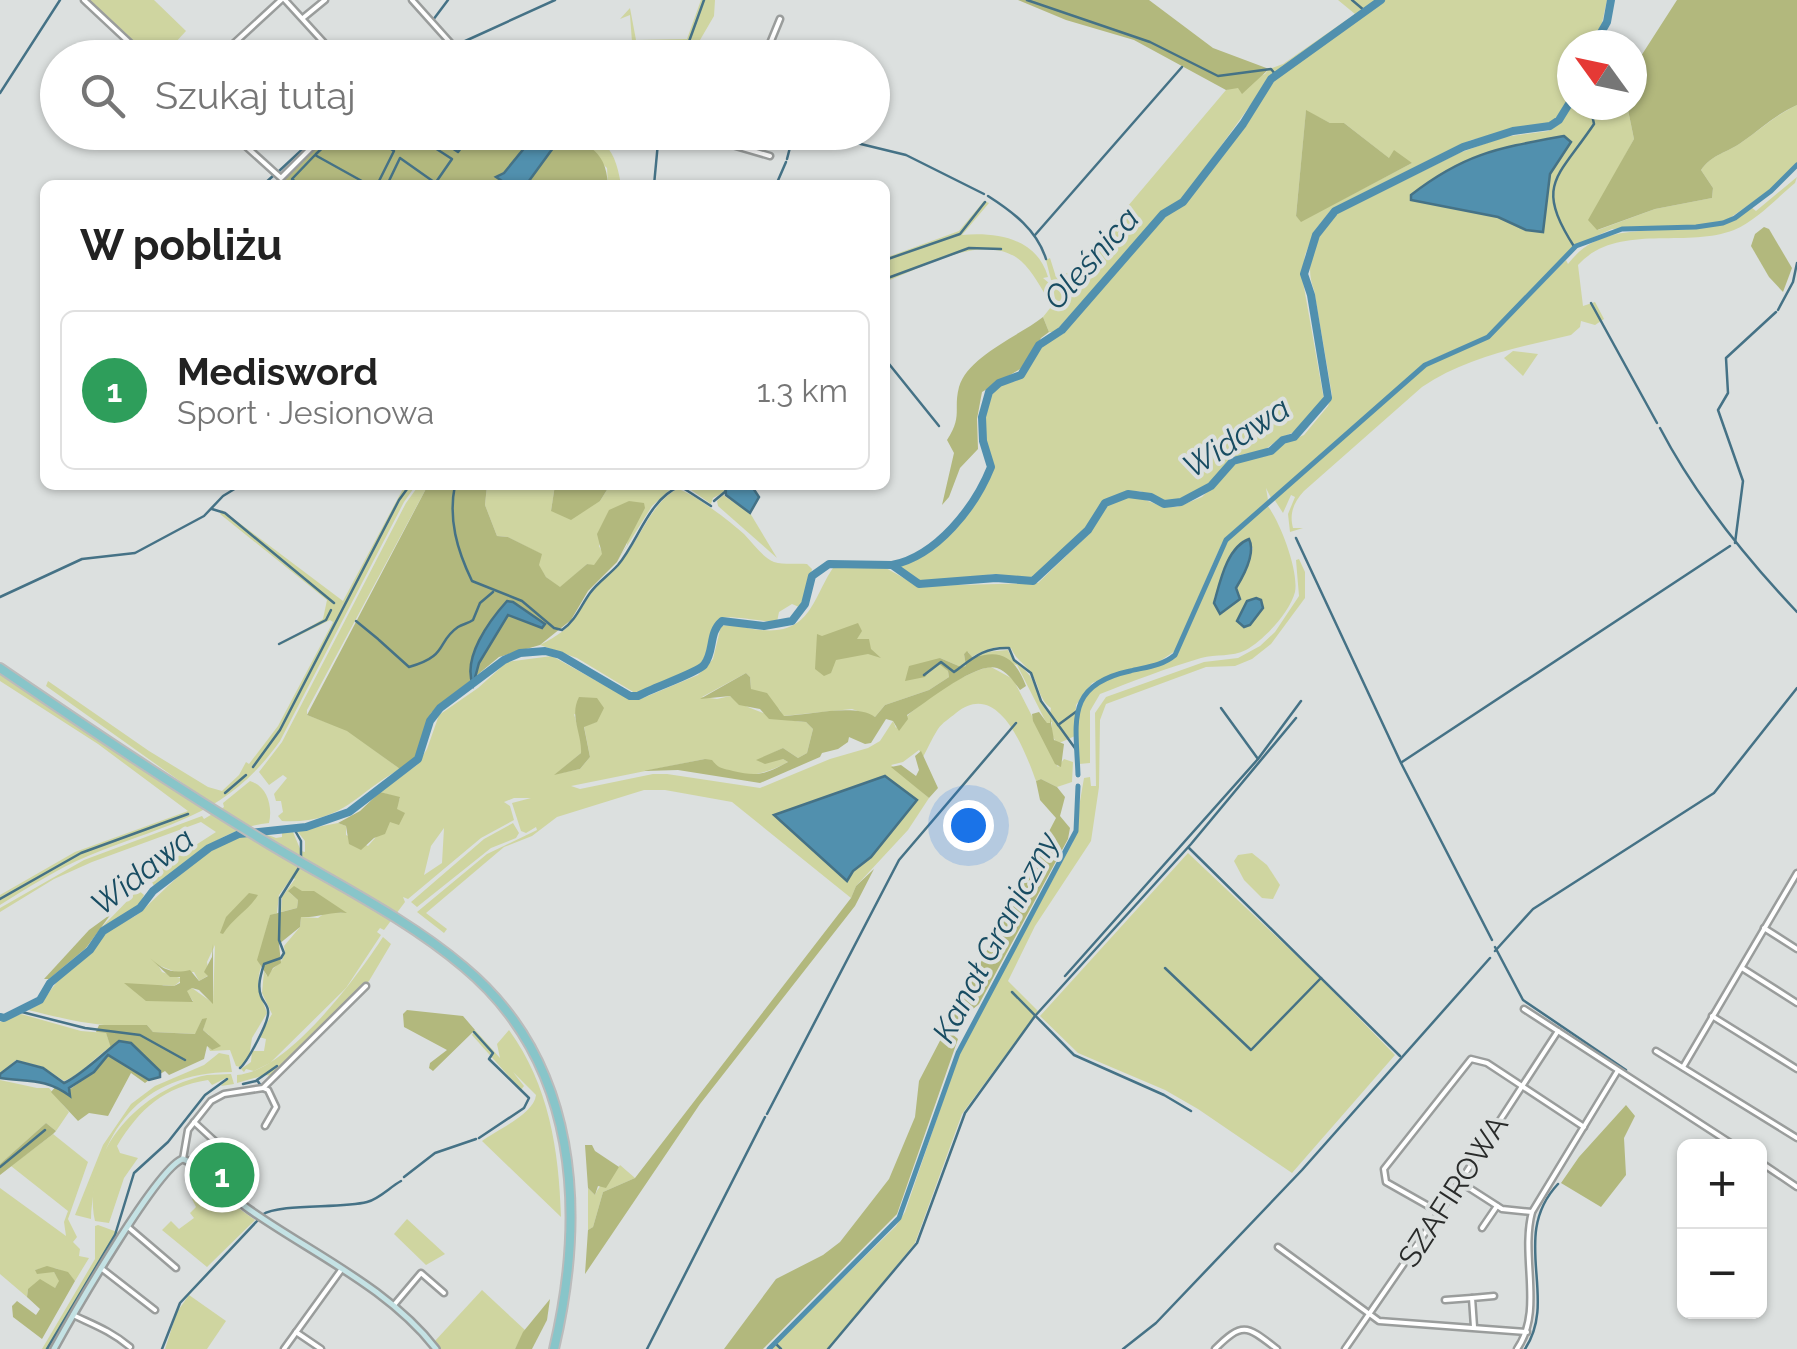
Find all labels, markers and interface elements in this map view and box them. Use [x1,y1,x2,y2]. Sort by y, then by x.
north arrow [1557,30,1647,120]
search box [40,40,890,150]
icon: search [75,68,130,123]
text: Szukaj tutaj [155,73,356,118]
water label: Oleśnica [1036,199,1146,317]
text: W pobliżu [80,221,282,270]
text: Medisword [177,349,378,394]
text: 1 [107,372,122,409]
text: 1.3 km [757,372,848,409]
water label: Widawa [1176,389,1296,485]
text: Sport · Jesionowa [177,394,434,431]
your location [943,800,994,851]
water label: Widawa [83,819,201,923]
water label: Kanał Graniczny [924,825,1067,1048]
street label: SZAFIROWA [1391,1109,1515,1273]
pin: 1 [190,1138,254,1212]
map controls [1677,1139,1767,1319]
button: + [1677,1139,1767,1229]
button: − [1677,1229,1767,1319]

